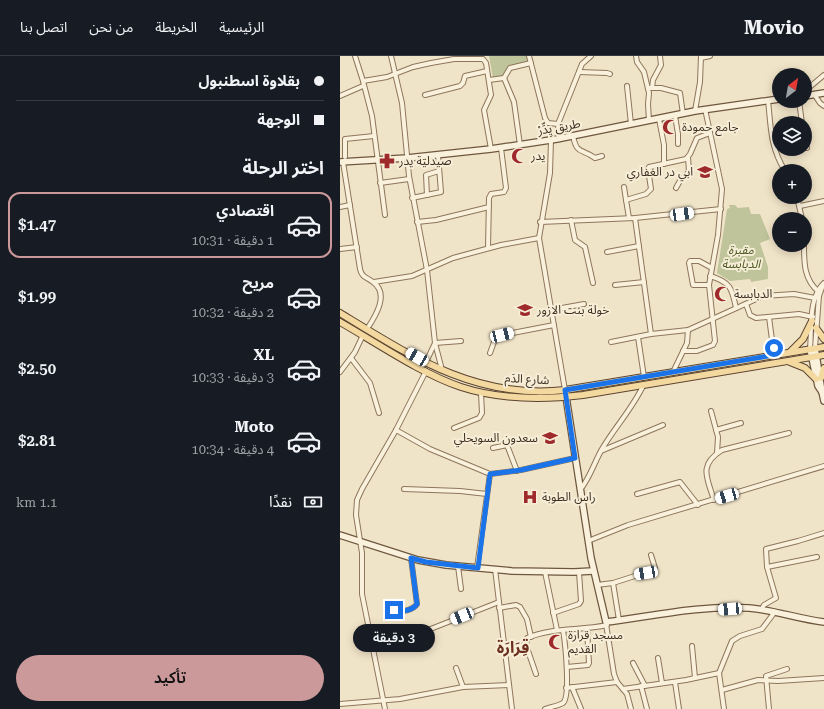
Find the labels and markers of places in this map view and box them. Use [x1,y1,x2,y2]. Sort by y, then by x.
mosque icon: جامع حمودة [661,118,679,136]
place label: جامع حمودة [682,120,739,136]
mosque icon: يدر [510,147,528,165]
place label: يدر [530,149,545,163]
pharmacy icon: صيدلية يدر [378,152,396,170]
place label: صيدلية يدر [398,154,452,168]
school or university icon: ابي در الغفاري [696,163,714,181]
place label: ابي در الغفاري [627,165,693,182]
mosque icon: الدبابسة [713,285,731,303]
place label: الدبابسة [734,287,772,301]
school or university icon: خولة بنت الازور [516,301,534,319]
place label: خولة بنت الازور [536,303,609,317]
school or university icon: سعدون السويحلي [541,429,559,447]
place label: سعدون السويحلي [454,431,538,448]
hospital icon: راس الطوبة [521,488,539,506]
place label: راس الطوبة [542,490,596,504]
place label: مسجد قرارة القديم [568,628,623,658]
mosque icon: مسجد قرارة القديم [547,633,565,651]

